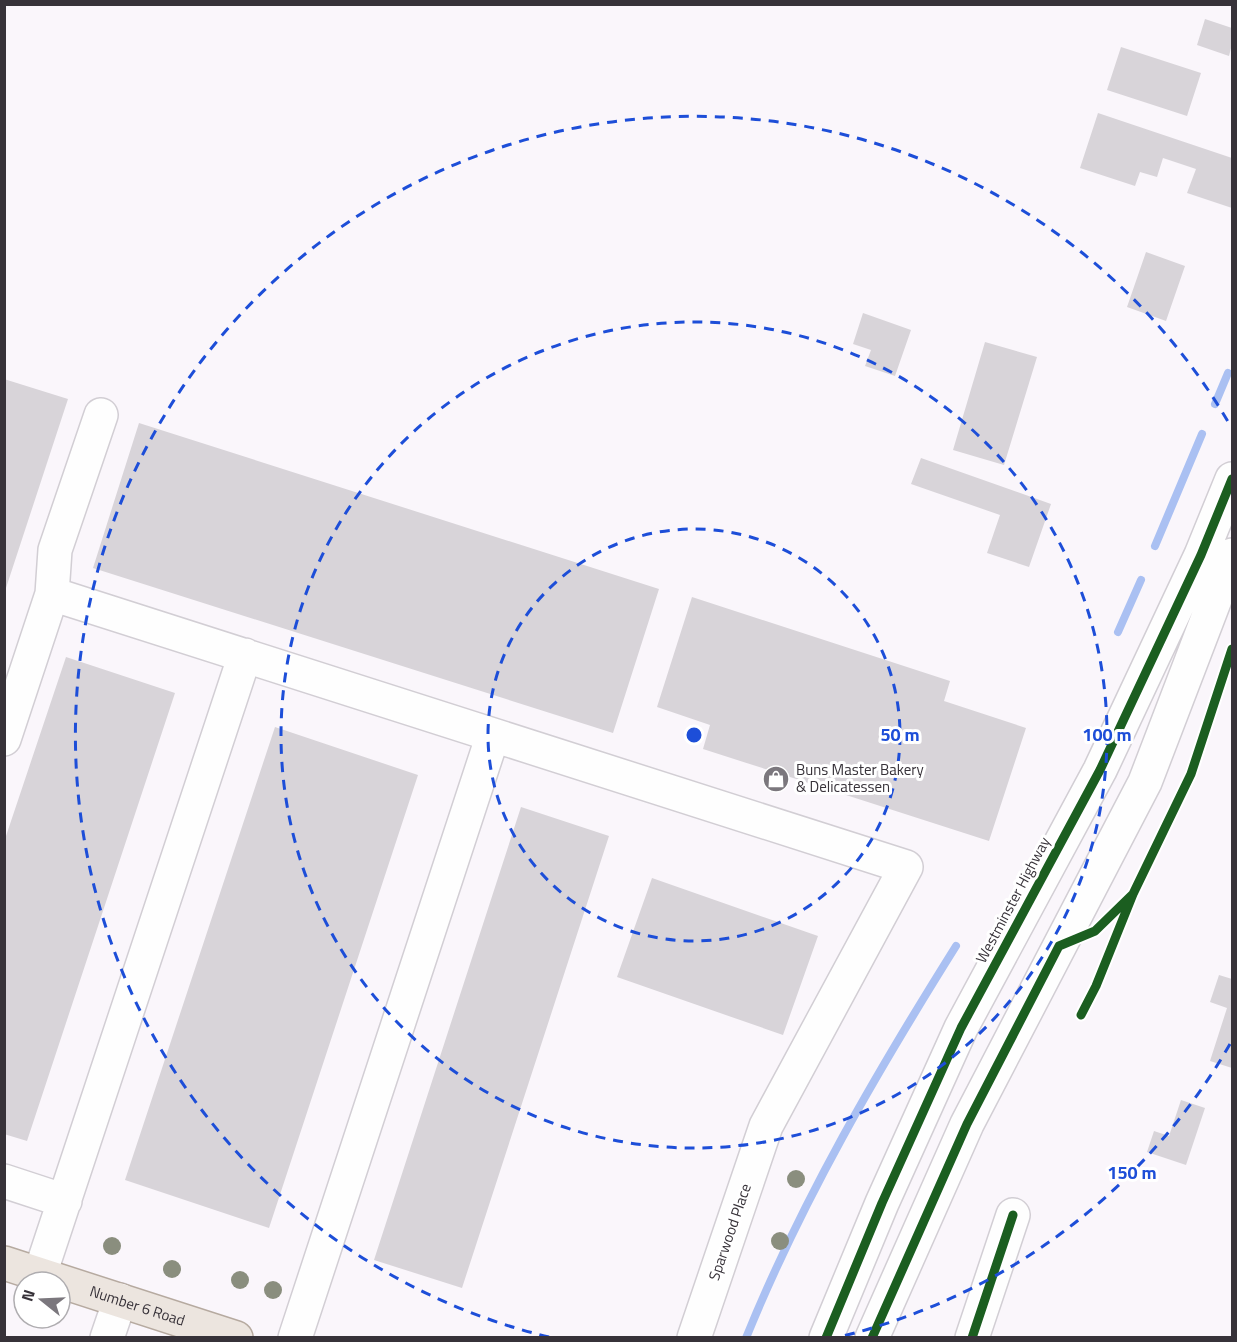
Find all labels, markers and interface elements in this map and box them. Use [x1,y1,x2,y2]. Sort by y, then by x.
text: 50 m [880,721,920,748]
text: 100 m [1082,721,1132,748]
centre of rings [684,725,704,745]
place label: Buns Master Bakery & Delicatessen [796,758,924,798]
shop icon: Buns Master Bakery & Delicatessen [761,764,791,794]
street label: Westminster Highway [970,832,1056,967]
text: 150 m [1107,1159,1157,1186]
street label: Sparwood Place [702,1180,757,1283]
north arrow [12,1270,72,1330]
street label: Number 6 Road [87,1279,188,1332]
text: N [15,1286,41,1304]

